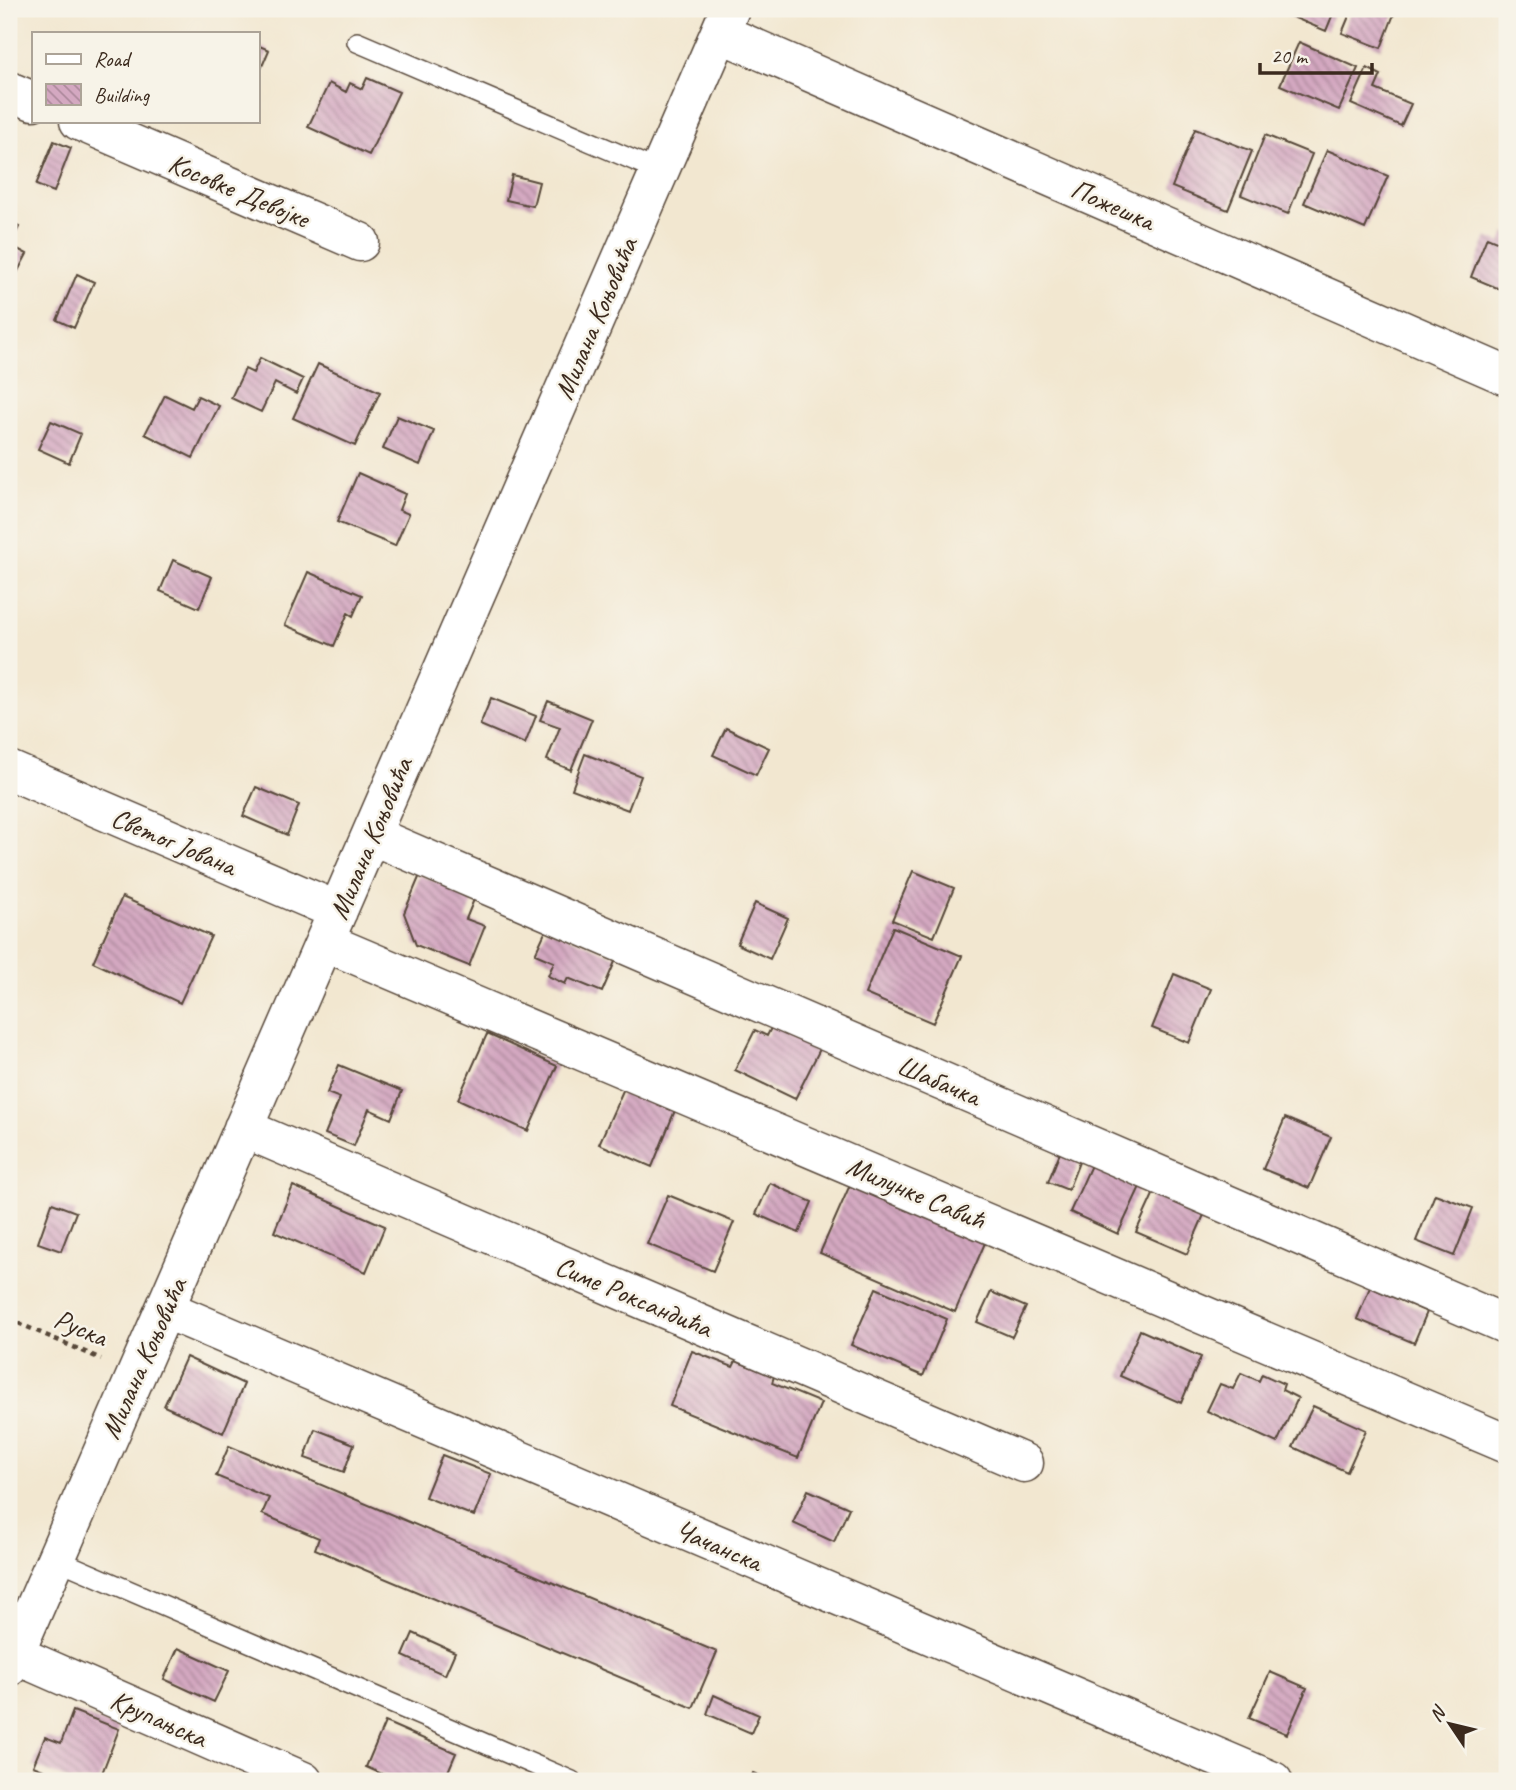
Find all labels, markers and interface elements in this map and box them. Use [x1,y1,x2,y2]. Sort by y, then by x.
legend [32,32,259,122]
scale bar [1260,32,1372,76]
text: 20 m [1271,43,1309,69]
text: Road [94,46,133,72]
text: Building [94,82,151,108]
street label: Косовке Девојке [163,145,316,236]
street label: Пожешка [1066,171,1162,239]
street label: Милана Коњовића [546,230,646,404]
street label: Милана Коњовића [321,750,421,924]
street label: Светог Јована [106,800,244,884]
street label: Шабачка [892,1047,988,1114]
street label: Милунке Савић [842,1148,992,1238]
street label: Симе Роксандића [550,1248,719,1346]
street label: Милана Коњовића [92,1271,195,1444]
street label: Руска [49,1301,114,1355]
street label: Чачанска [670,1512,770,1580]
street label: Крупањска [105,1682,214,1756]
north arrow [1414,1688,1484,1758]
text: N [1424,1700,1452,1727]

